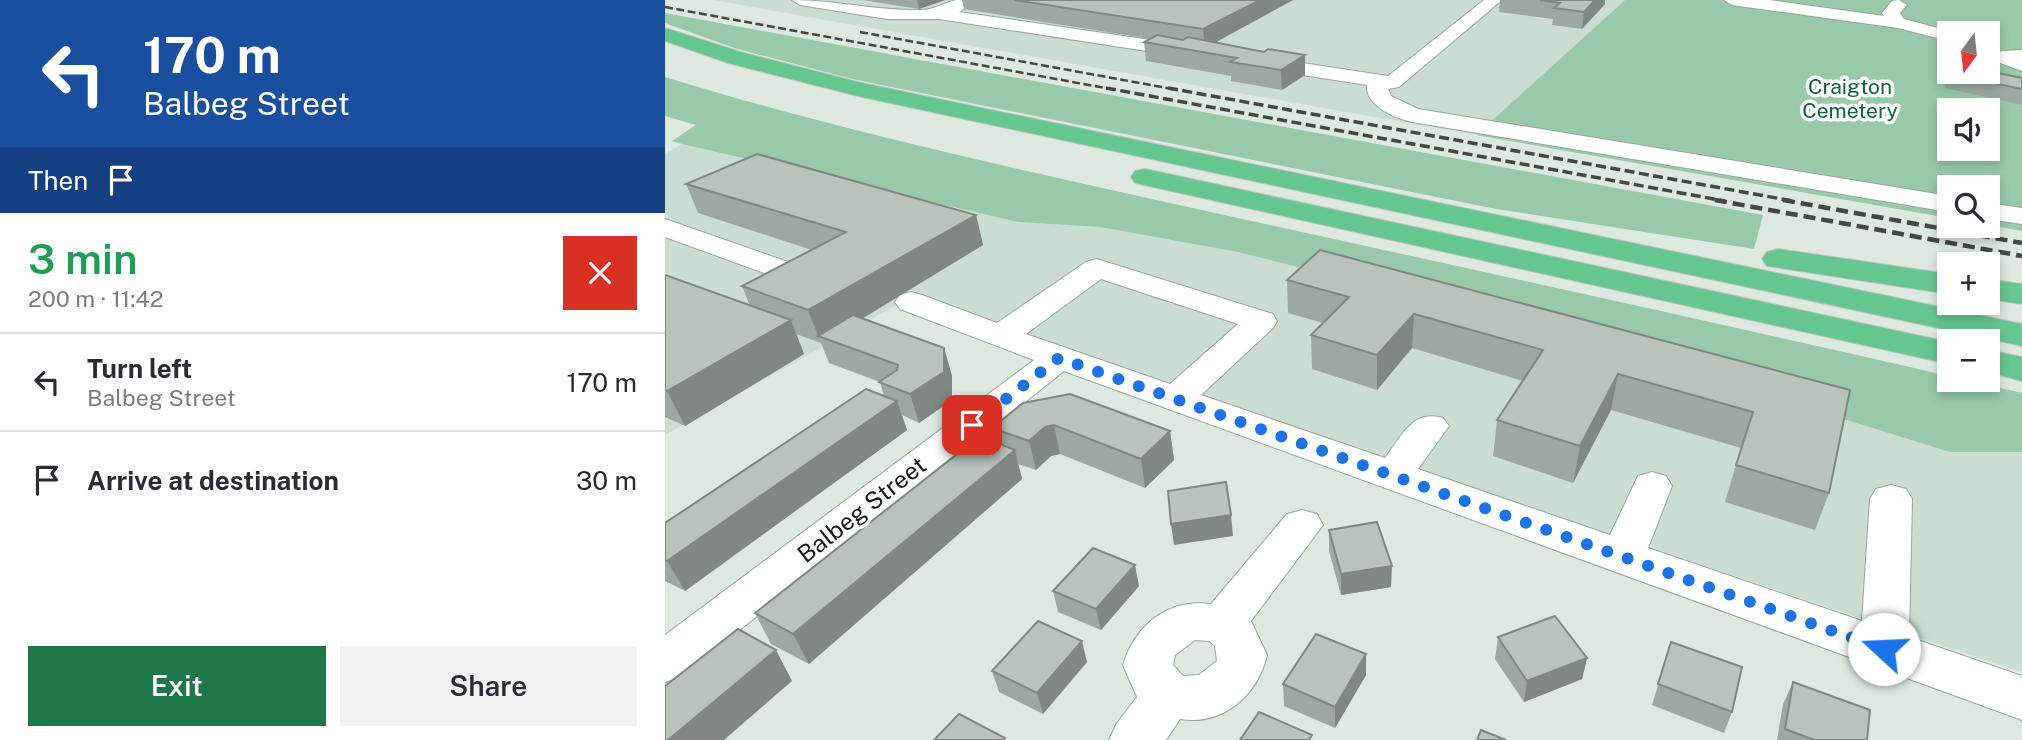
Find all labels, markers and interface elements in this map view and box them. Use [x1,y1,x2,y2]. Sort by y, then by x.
north arrow [1937,21,2000,84]
map controls [1937,21,2000,392]
text: 170 m [143,26,281,84]
icon: left [28,28,119,119]
park label: Craigton Cemetery [1802,74,1898,123]
text: Balbeg Street [143,85,350,122]
button: sound [1937,98,2000,161]
icon: arrive [102,161,140,199]
text: Then [28,165,88,196]
button: search [1937,175,2000,238]
text: 3 min [28,234,138,283]
button: close [563,236,637,310]
button: + [1937,252,2000,315]
text: 200 m · 11:42 [28,285,163,312]
button: − [1937,329,2000,392]
text: Turn left [87,353,192,384]
icon: left [28,363,66,401]
text: 170 m [567,367,637,398]
text: Balbeg Street [87,384,236,411]
pin [942,395,1002,455]
icon: arrive [953,406,991,444]
street label: Balbeg Street [792,450,931,568]
icon: arrive [28,461,66,499]
text: Arrive at destination [87,465,339,496]
text: 30 m [576,465,637,496]
position arrow [1847,612,1921,686]
button: Exit [28,646,326,726]
button: Share [340,646,637,726]

